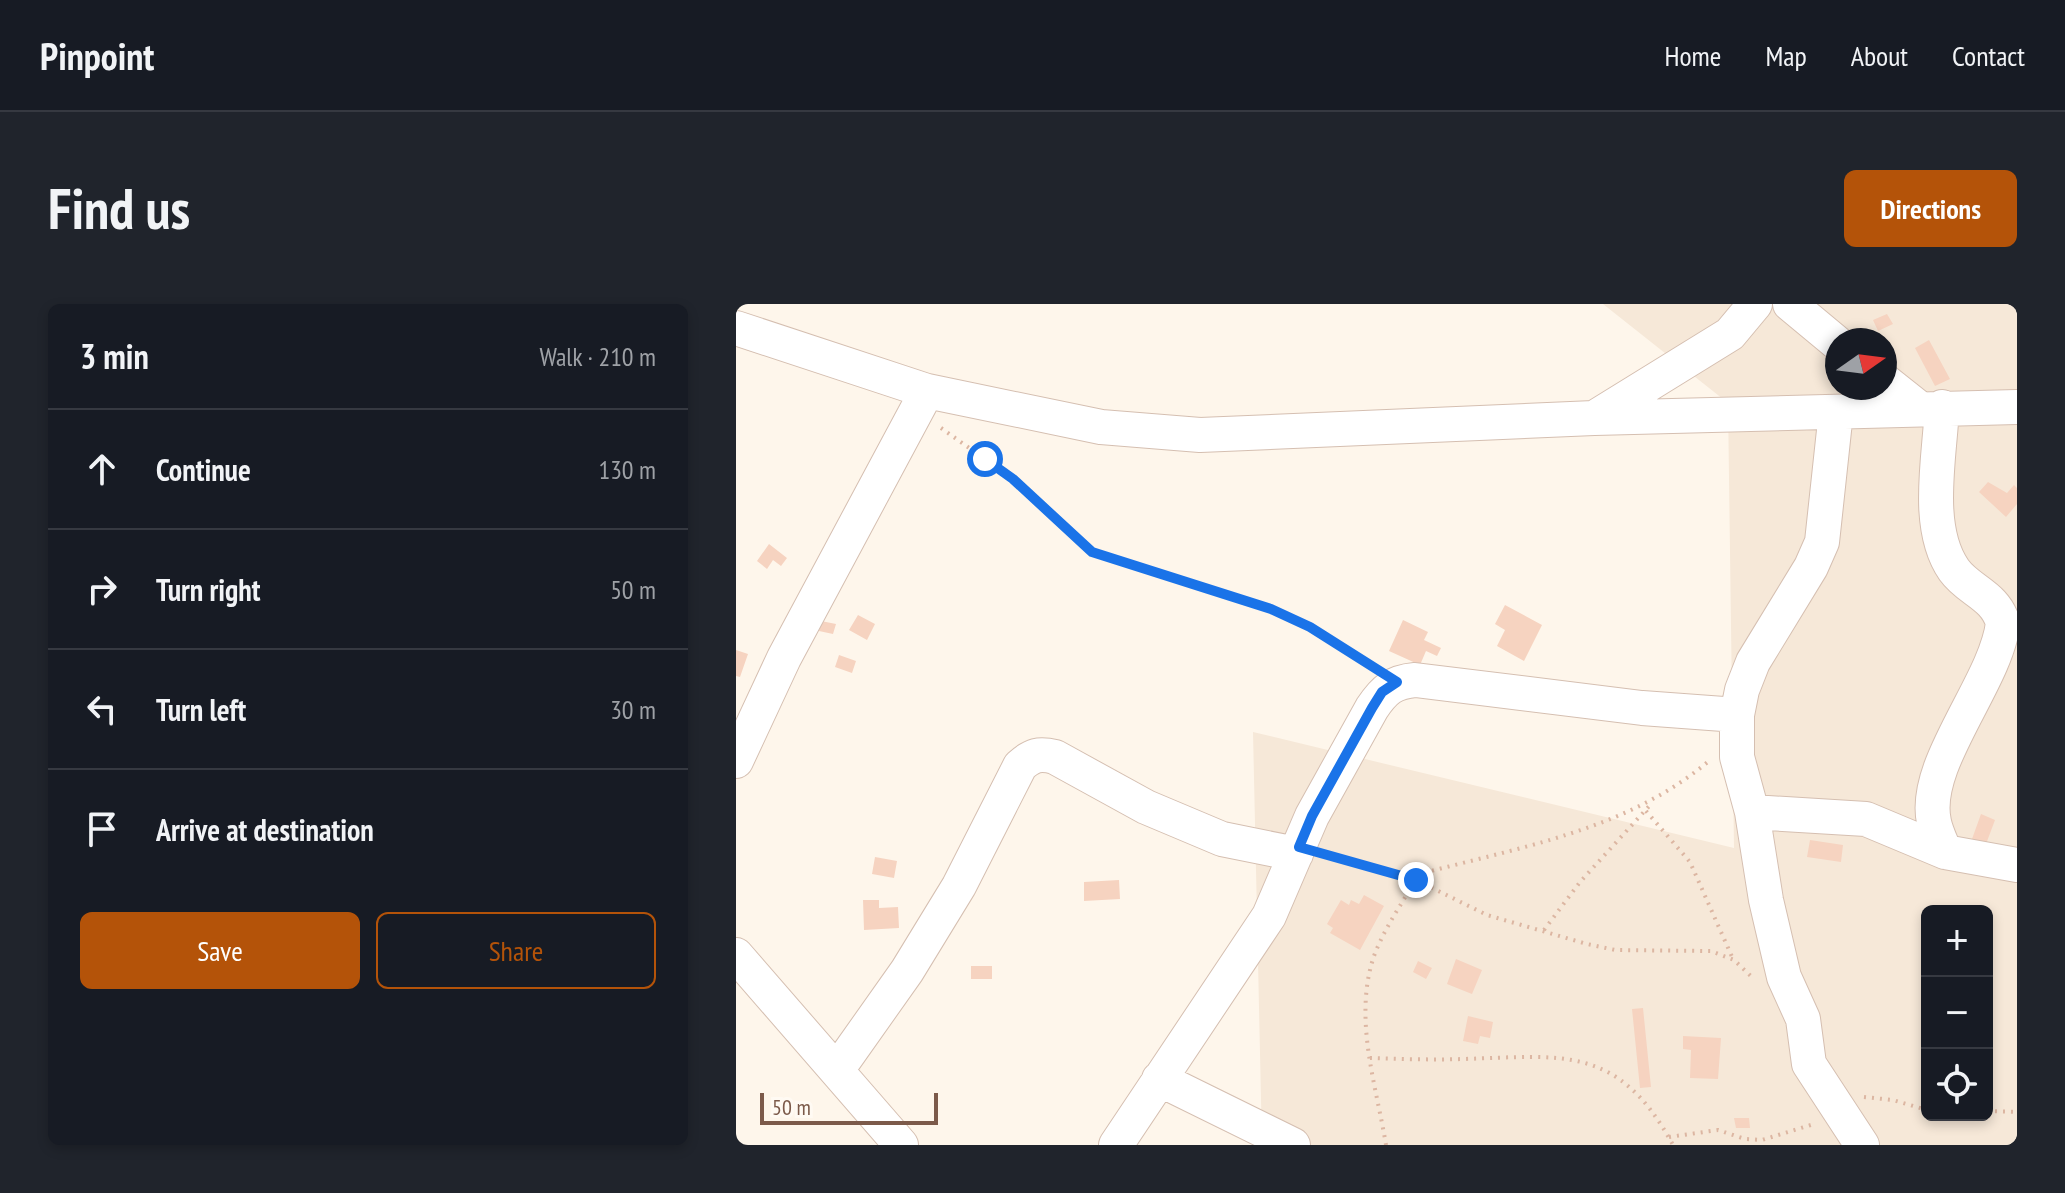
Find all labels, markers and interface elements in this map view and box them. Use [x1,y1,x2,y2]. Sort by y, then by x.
text: Pinpoint [40,31,154,80]
text: Home [1665,37,1721,74]
text: Map [1765,37,1807,74]
text: About [1851,37,1908,74]
text: Contact [1952,37,2025,74]
button: Directions [1844,170,2017,247]
text: Find us [48,172,190,244]
north arrow [1825,328,1897,400]
text: 3 min [80,334,149,378]
text: Walk · 210 m [539,340,656,373]
route start [967,441,1003,477]
icon: ahead [80,447,124,491]
text: Continue [156,450,251,489]
text: 130 m [598,453,656,486]
icon: right [80,567,124,611]
text: Turn right [156,570,260,609]
text: 50 m [610,573,656,606]
icon: left [80,687,124,731]
text: Turn left [156,690,246,729]
text: 30 m [610,693,656,726]
icon: arrive [80,807,124,851]
text: Arrive at destination [156,810,374,849]
route end [1398,862,1434,898]
map controls [1921,905,1993,1121]
button: + [1921,905,1993,977]
button: Save [80,912,360,989]
button: Share [376,912,656,989]
button: − [1921,977,1993,1049]
button: locate [1921,1049,1993,1121]
scale bar [760,1089,938,1125]
text: 50 m [772,1093,811,1121]

